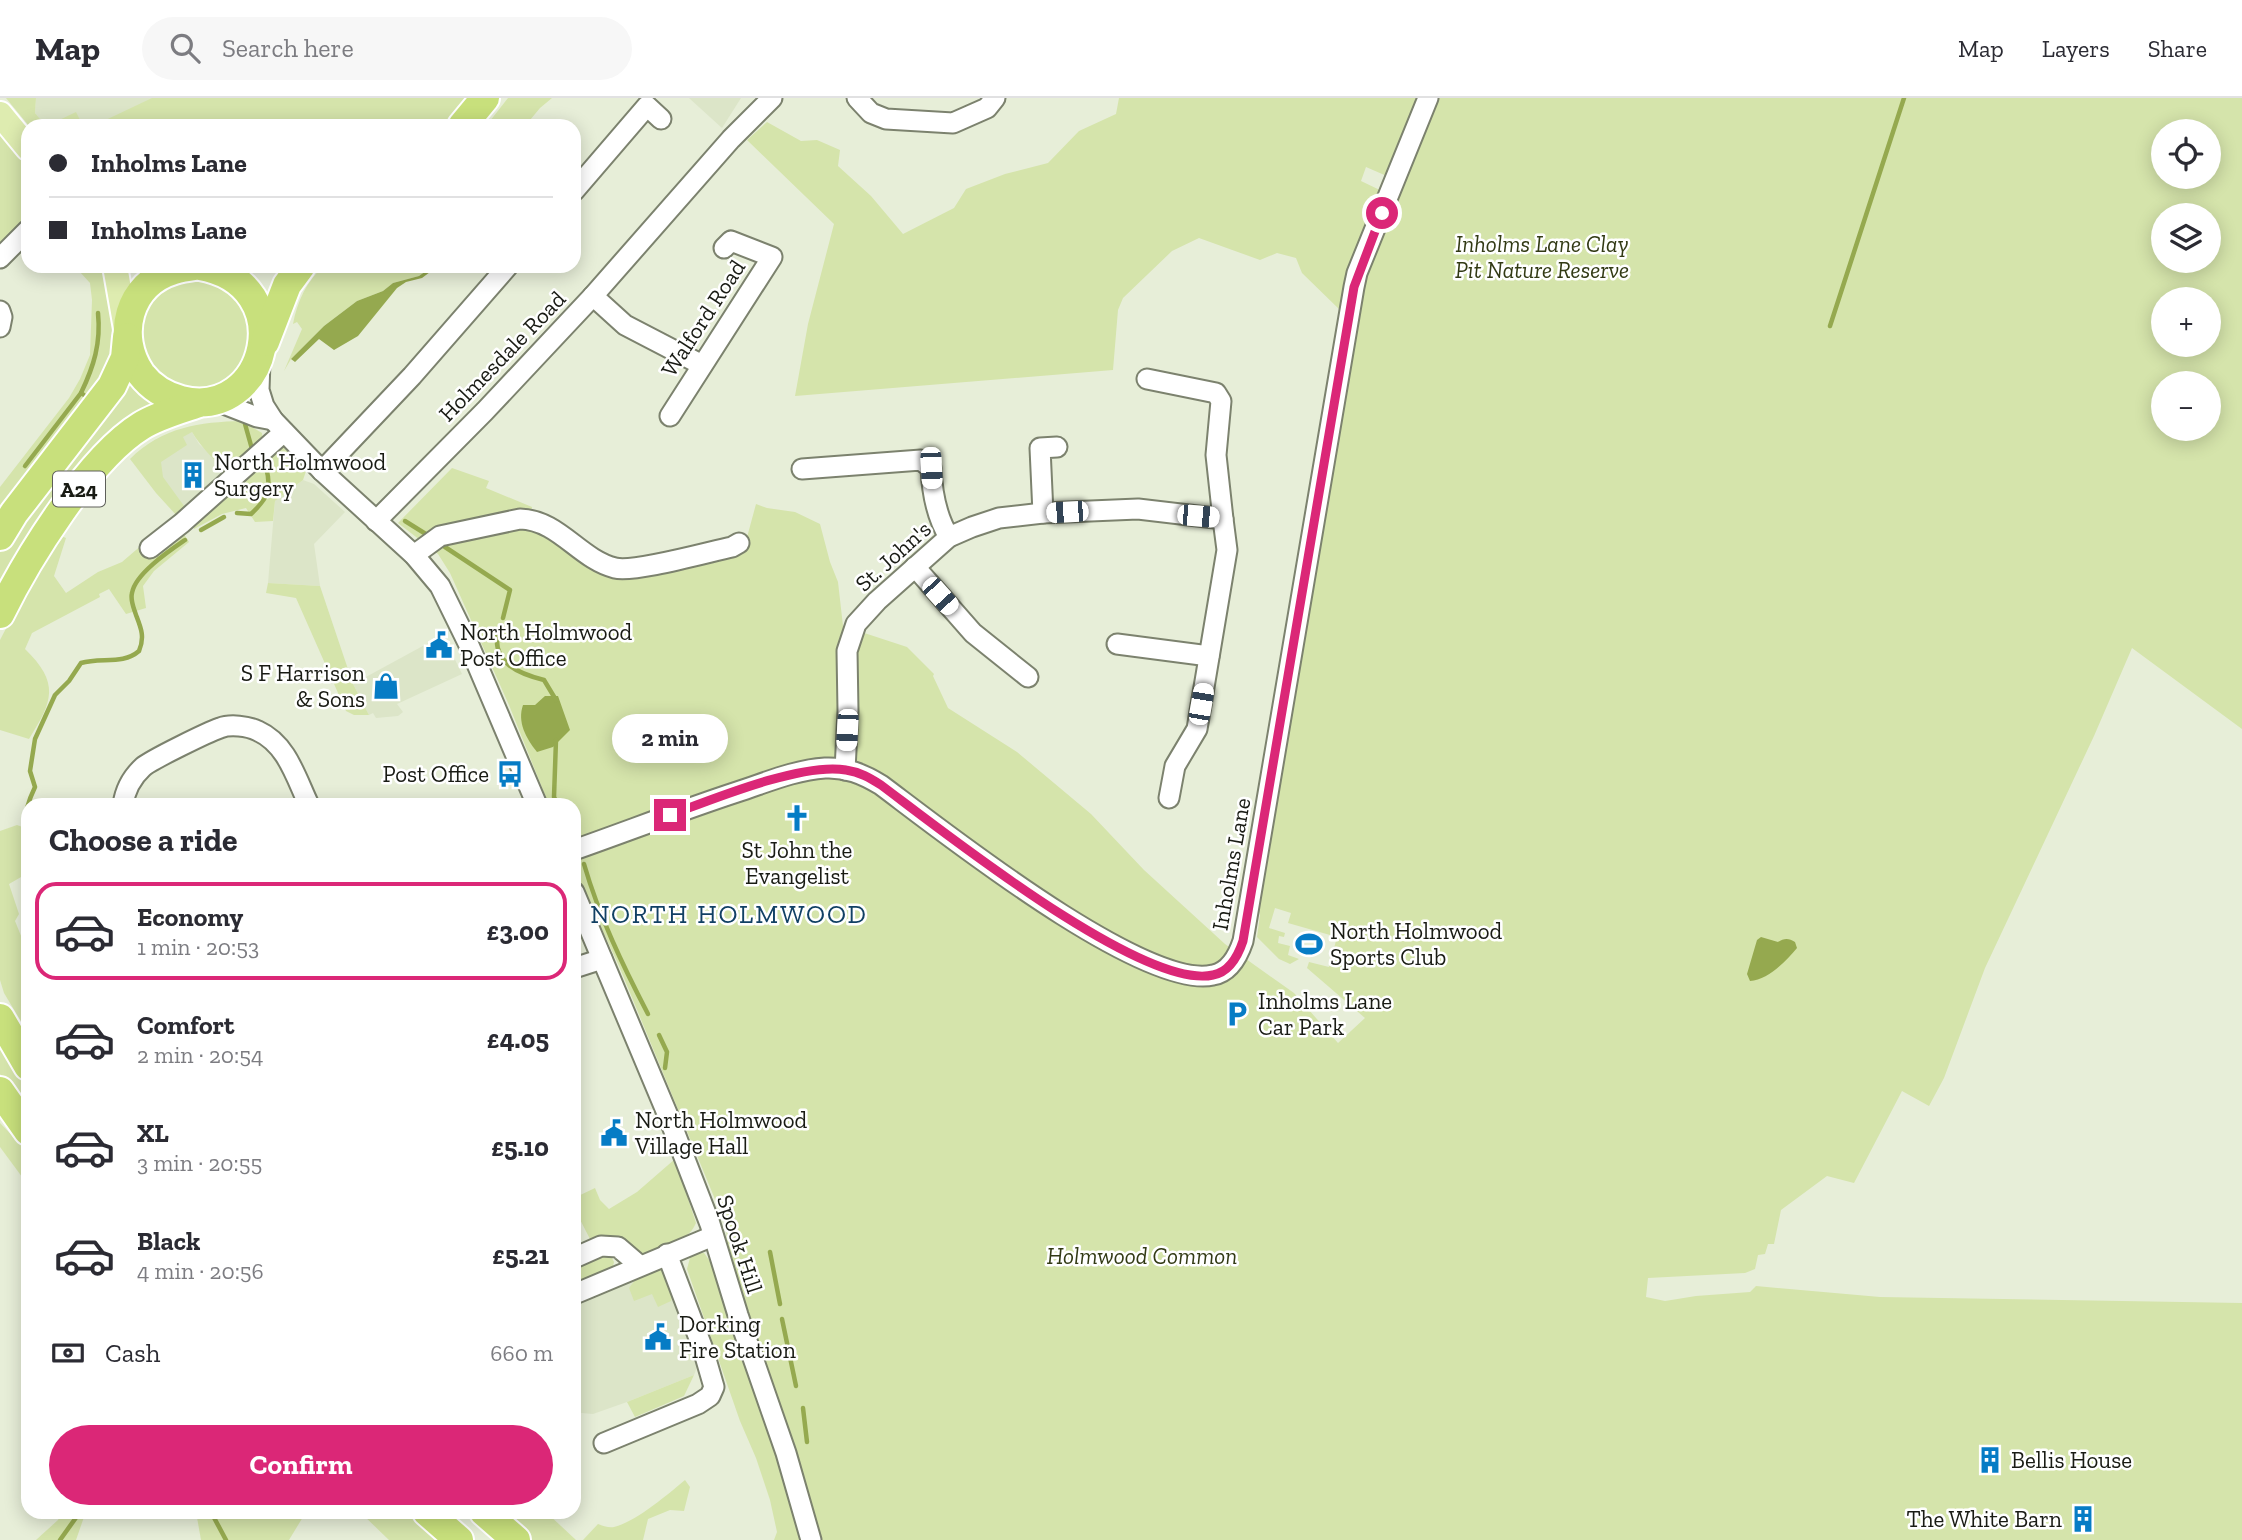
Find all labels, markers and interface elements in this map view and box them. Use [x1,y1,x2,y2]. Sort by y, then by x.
search box [142,17,632,80]
text: Map [35,29,100,68]
icon: search [166,29,204,67]
text: Search here [222,32,354,64]
text: Map [1958,34,2004,63]
text: Layers [2042,34,2110,63]
text: Share [2148,34,2207,63]
map controls [2151,119,2221,441]
button: locate [2151,119,2221,189]
text: Inholms Lane [91,147,247,179]
route start [1366,197,1398,229]
button: layers [2151,203,2221,273]
text: Inholms Lane [91,214,247,246]
park label: Inholms Lane Clay Pit Nature Reserve [1455,230,1629,284]
street label: Walford Road [655,254,751,382]
street label: Holmesdale Road [433,285,572,427]
button: + [2151,287,2221,357]
button: − [2151,371,2221,441]
car [920,446,943,490]
place label: North Holmwood Surgery [214,448,386,502]
building icon: North Holmwood Surgery [178,460,208,490]
road number: A24 [53,472,105,506]
car [1046,500,1089,524]
car [1177,504,1220,528]
street label: St. John's [849,515,937,597]
car [919,573,962,619]
place label: North Holmwood Post Office [460,618,632,672]
public building icon: North Holmwood Post Office [424,630,454,660]
place label: S F Harrison & Sons [241,659,365,713]
shop icon: S F Harrison & Sons [371,671,401,701]
car [1188,681,1215,727]
car [836,708,859,752]
callout: 2 min [612,714,728,762]
text: 2 min [641,724,699,752]
bus stop icon: Post Office [495,759,525,789]
place label: Post Office [383,760,489,788]
street label: Inholms Lane [1206,796,1256,932]
route end [654,799,686,831]
church icon: St John the Evangelist [782,803,812,833]
text: Choose a ride [49,821,237,859]
place label: St John the Evangelist [742,836,852,890]
district label: NORTH HOLMWOOD [590,898,868,930]
icon: car [53,900,116,963]
text: Economy [137,901,243,933]
text: £3.00 [486,915,549,947]
place label: North Holmwood Sports Club [1330,917,1502,971]
sports icon: North Holmwood Sports Club [1294,929,1324,959]
text: 1 min · 20:53 [137,933,259,961]
place label: Inholms Lane Car Park [1258,987,1392,1041]
parking icon: Inholms Lane Car Park [1222,999,1252,1029]
icon: car [53,1008,116,1071]
text: Comfort [137,1009,234,1041]
text: £4.05 [487,1023,549,1055]
text: 2 min · 20:54 [137,1041,263,1069]
place label: North Holmwood Village Hall [634,1106,807,1160]
icon: car [53,1116,116,1179]
text: XL [137,1117,169,1149]
public building icon: North Holmwood Village Hall [599,1118,629,1148]
text: £5.10 [491,1131,549,1163]
text: 3 min · 20:55 [137,1149,262,1177]
street label: Spook Hill [711,1191,769,1297]
icon: car [53,1224,116,1287]
text: Black [137,1225,200,1257]
text: £5.21 [492,1239,549,1271]
park label: Holmwood Common [1047,1242,1237,1270]
text: 4 min · 20:56 [137,1257,264,1285]
place label: Dorking Fire Station [679,1310,796,1364]
public building icon: Dorking Fire Station [643,1322,673,1352]
icon: cash [49,1334,87,1372]
text: Cash [105,1337,160,1369]
text: 660 m [490,1339,553,1367]
button: Confirm [49,1425,553,1505]
building icon: Bellis House [1975,1445,2005,1475]
place label: Bellis House [2011,1446,2132,1474]
building icon: The White Barn [2068,1504,2098,1534]
place label: The White Barn [1906,1505,2062,1533]

